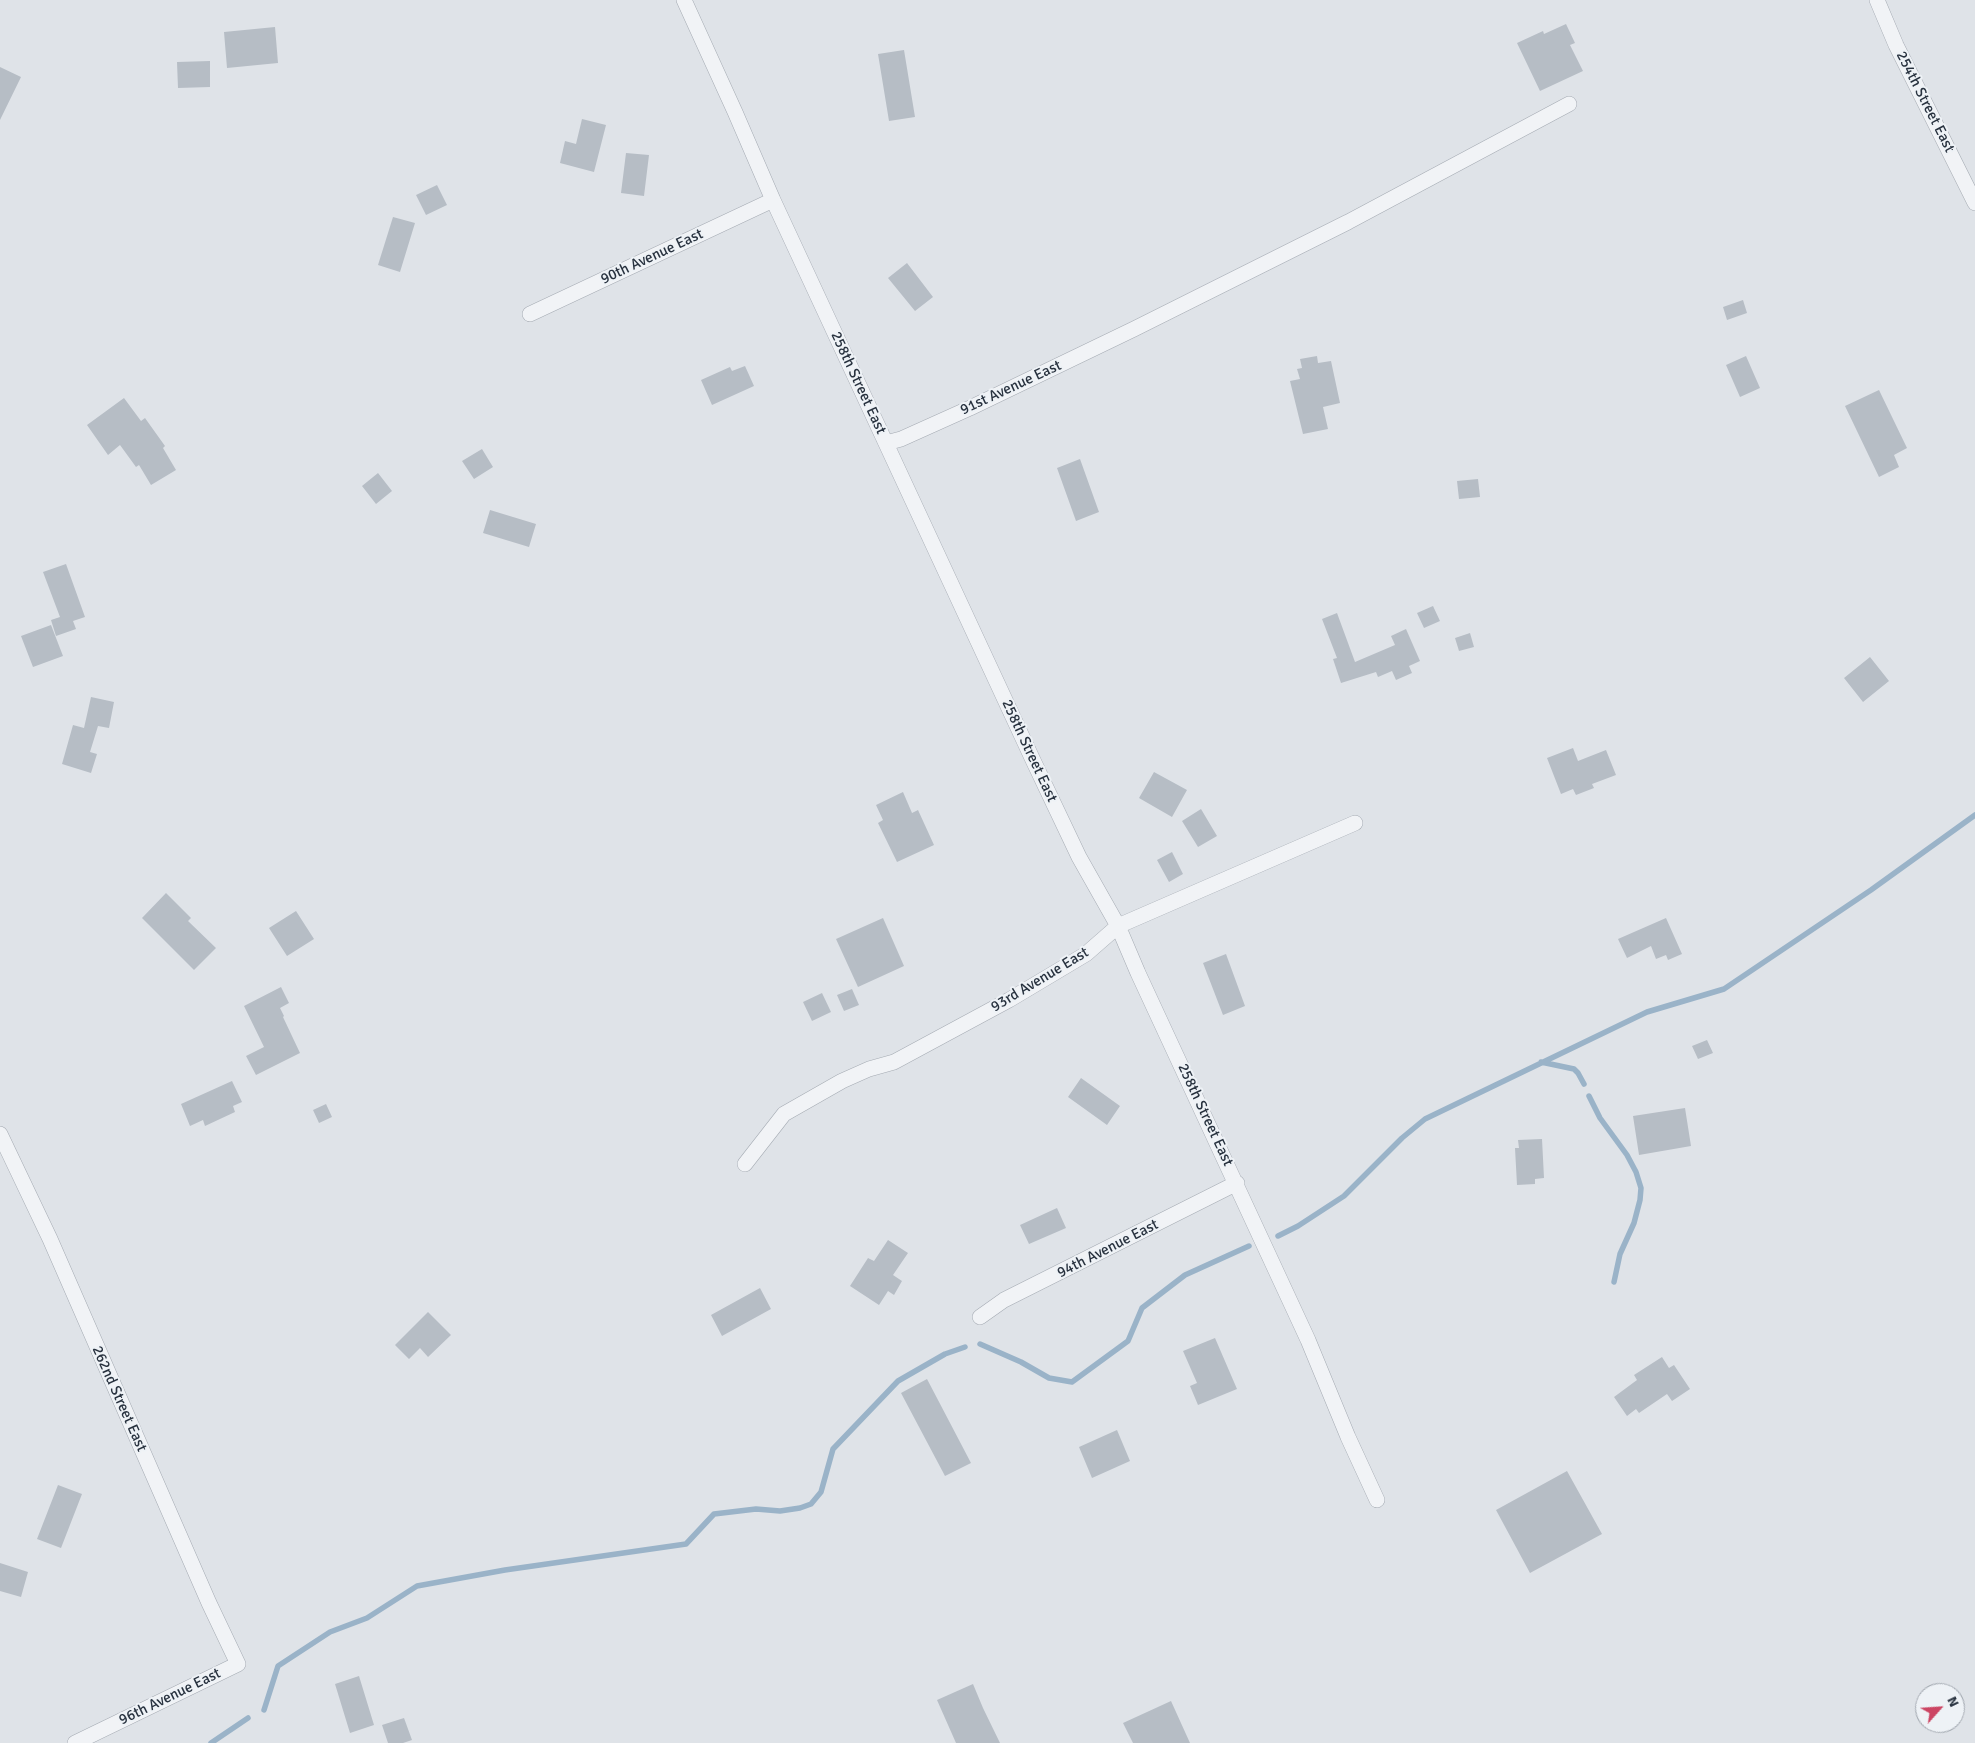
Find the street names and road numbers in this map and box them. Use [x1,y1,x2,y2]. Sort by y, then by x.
street label: 254th Street East [1892,48,1958,156]
street label: 90th Avenue East [598,225,706,289]
street label: 258th Street East [826,329,890,437]
street label: 91st Avenue East [958,357,1064,419]
street label: 258th Street East [997,697,1061,805]
street label: 93rd Avenue East [988,944,1092,1016]
street label: 258th Street East [1173,1061,1237,1169]
street label: 94th Avenue East [1054,1216,1162,1282]
street label: 262nd Street East [88,1343,150,1455]
street label: 96th Avenue East [116,1665,224,1729]

